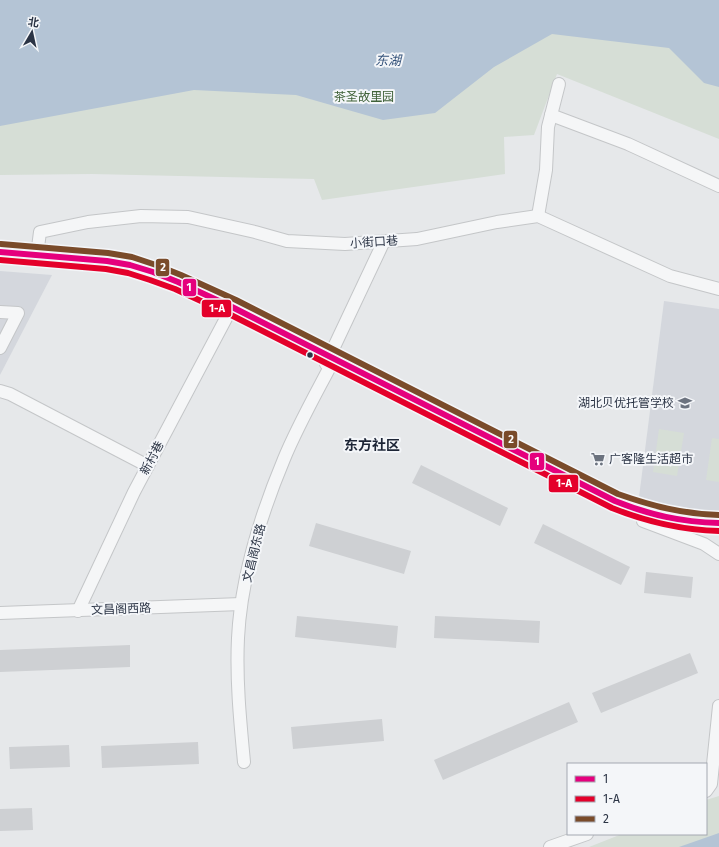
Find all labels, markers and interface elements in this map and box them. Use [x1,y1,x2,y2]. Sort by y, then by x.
north arrow [12,12,52,52]
text: 北 [27,15,40,30]
water label: 东湖 [375,53,403,68]
park label: 茶圣故里园 [334,90,394,104]
street label: 小街口巷 [350,233,398,251]
line badge: 2 [155,258,170,277]
text: 2 [160,261,166,274]
line badge: 1 [182,278,197,297]
text: 1 [186,281,192,294]
line badge: 1-A [201,299,232,318]
text: 1-A [209,302,225,315]
unlabelled marker [305,350,315,360]
school or university icon: 湖北贝优托管学校 [677,395,693,411]
place label: 湖北贝优托管学校 [578,396,674,410]
line badge: 2 [503,430,518,449]
text: 2 [508,433,514,446]
district label: 东方社区 [344,437,400,454]
street label: 新村巷 [137,439,167,477]
supermarket icon: 广客隆生活超市 [590,451,606,467]
line badge: 1 [529,452,545,471]
place label: 广客隆生活超市 [609,452,693,466]
text: 1 [534,455,540,468]
line badge: 1-A [548,474,579,493]
text: 1-A [556,477,572,490]
street label: 文昌阁东路 [240,522,268,584]
street label: 文昌阁西路 [91,601,151,617]
legend [567,763,707,835]
text: 1 [603,772,608,786]
text: 1-A [603,792,620,806]
text: 2 [603,812,609,826]

